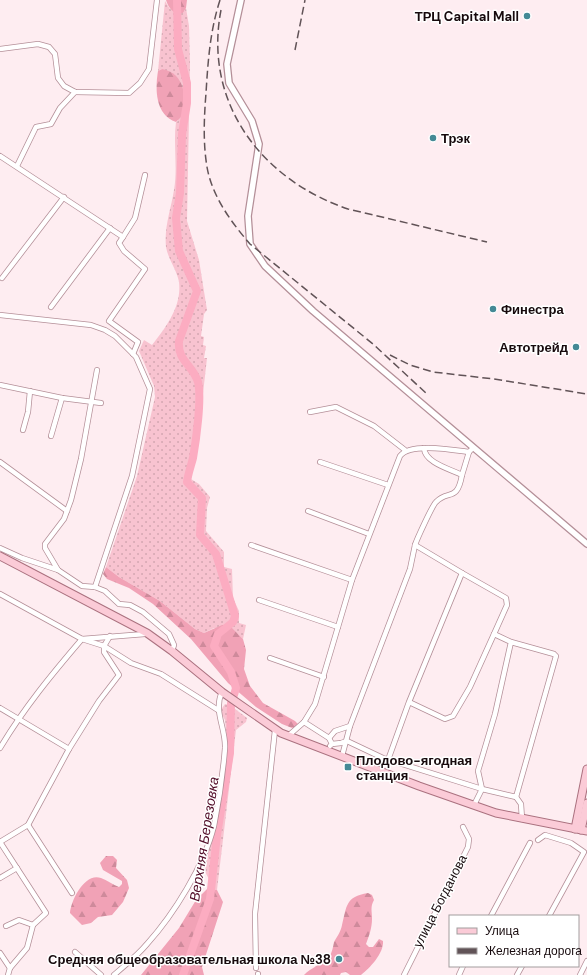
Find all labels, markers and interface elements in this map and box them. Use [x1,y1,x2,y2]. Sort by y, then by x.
place label: ТРЦ Capital Mall [415,8,519,25]
marker: ТРЦ Capital Mall [522,11,532,21]
place label: Трэк [441,130,470,147]
marker: Трэк [428,133,438,143]
place label: Финестра [501,301,565,318]
marker: Финестра [488,304,498,314]
place label: Автотрейд [499,339,569,356]
marker: Автотрейд [571,342,581,352]
place label: Плодово-ягодная станция [356,752,472,784]
marker: Плодово-ягодная станция [343,762,353,772]
water label: Верхняя Березовка [185,775,223,903]
street label: улица Богданова [409,851,471,950]
legend [449,915,579,967]
text: Улица [485,923,519,939]
text: Железная дорога [485,943,582,959]
place label: Средняя общеобразовательная школа №38 [48,951,331,968]
marker: Средняя общеобразовательная школа №38 [334,954,344,964]

